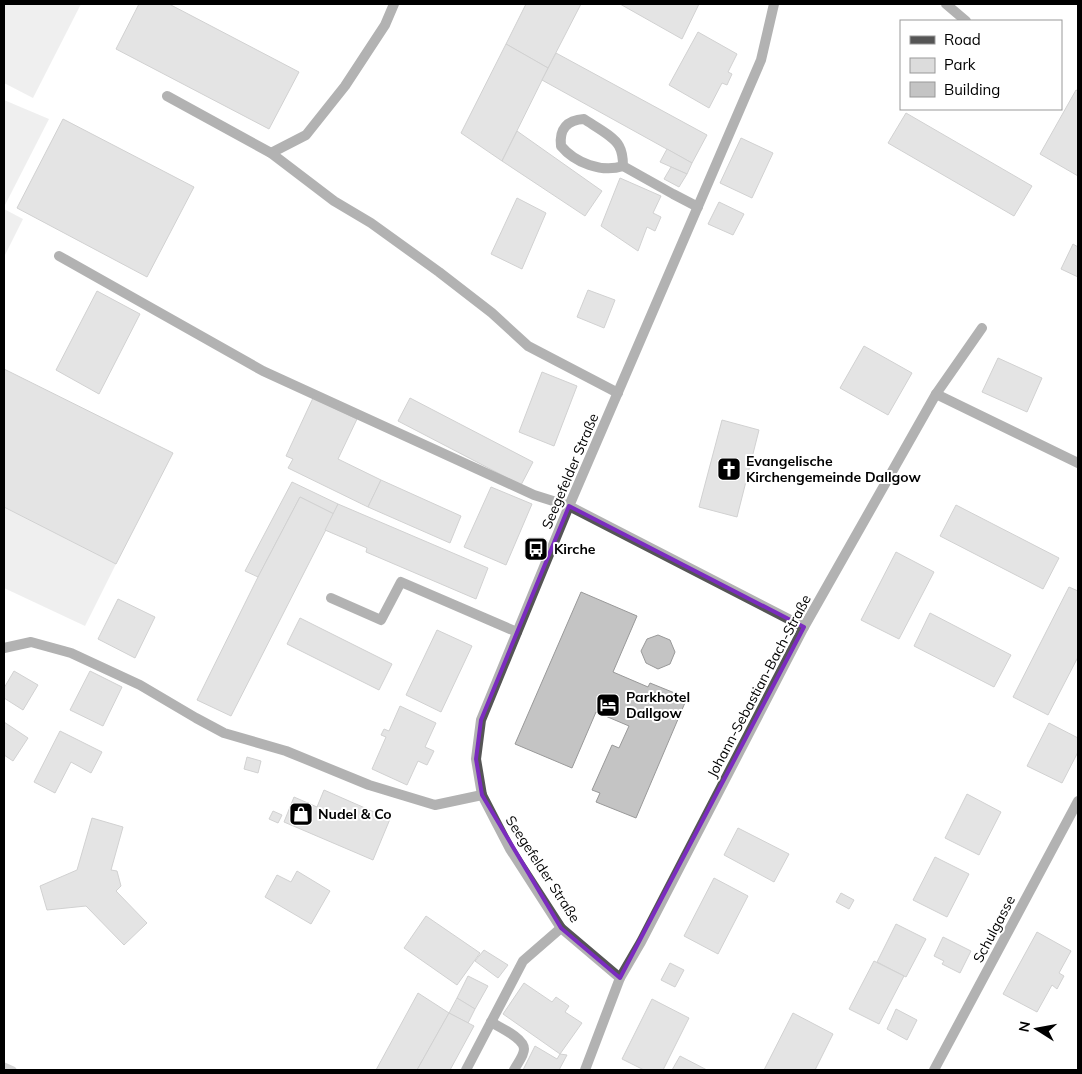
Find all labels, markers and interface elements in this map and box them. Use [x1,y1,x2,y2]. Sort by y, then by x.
legend [900,20,1062,110]
text: Road [944,30,981,49]
text: Park [944,55,976,74]
text: Building [944,80,1000,99]
street label: Seegefelder Straße [538,411,602,531]
place label: Evangelische Kirchengemeinde Dallgow [746,452,921,486]
church icon: Evangelische Kirchengemeinde Dallgow [716,456,742,482]
bus stop icon: Kirche [523,536,549,562]
place label: Kirche [554,540,596,558]
street label: Johann-Sebastian-Bach-Straße [703,592,815,780]
place label: Parkhotel Dallgow [626,688,690,722]
hotel icon: Parkhotel Dallgow [595,692,621,718]
shop icon: Nudel & Co [288,801,314,827]
place label: Nudel & Co [318,805,392,823]
street label: Seegefelder Straße [502,812,584,926]
street label: Schulgasse [969,892,1019,966]
north arrow [1012,1004,1062,1054]
text: N [1014,1020,1034,1033]

